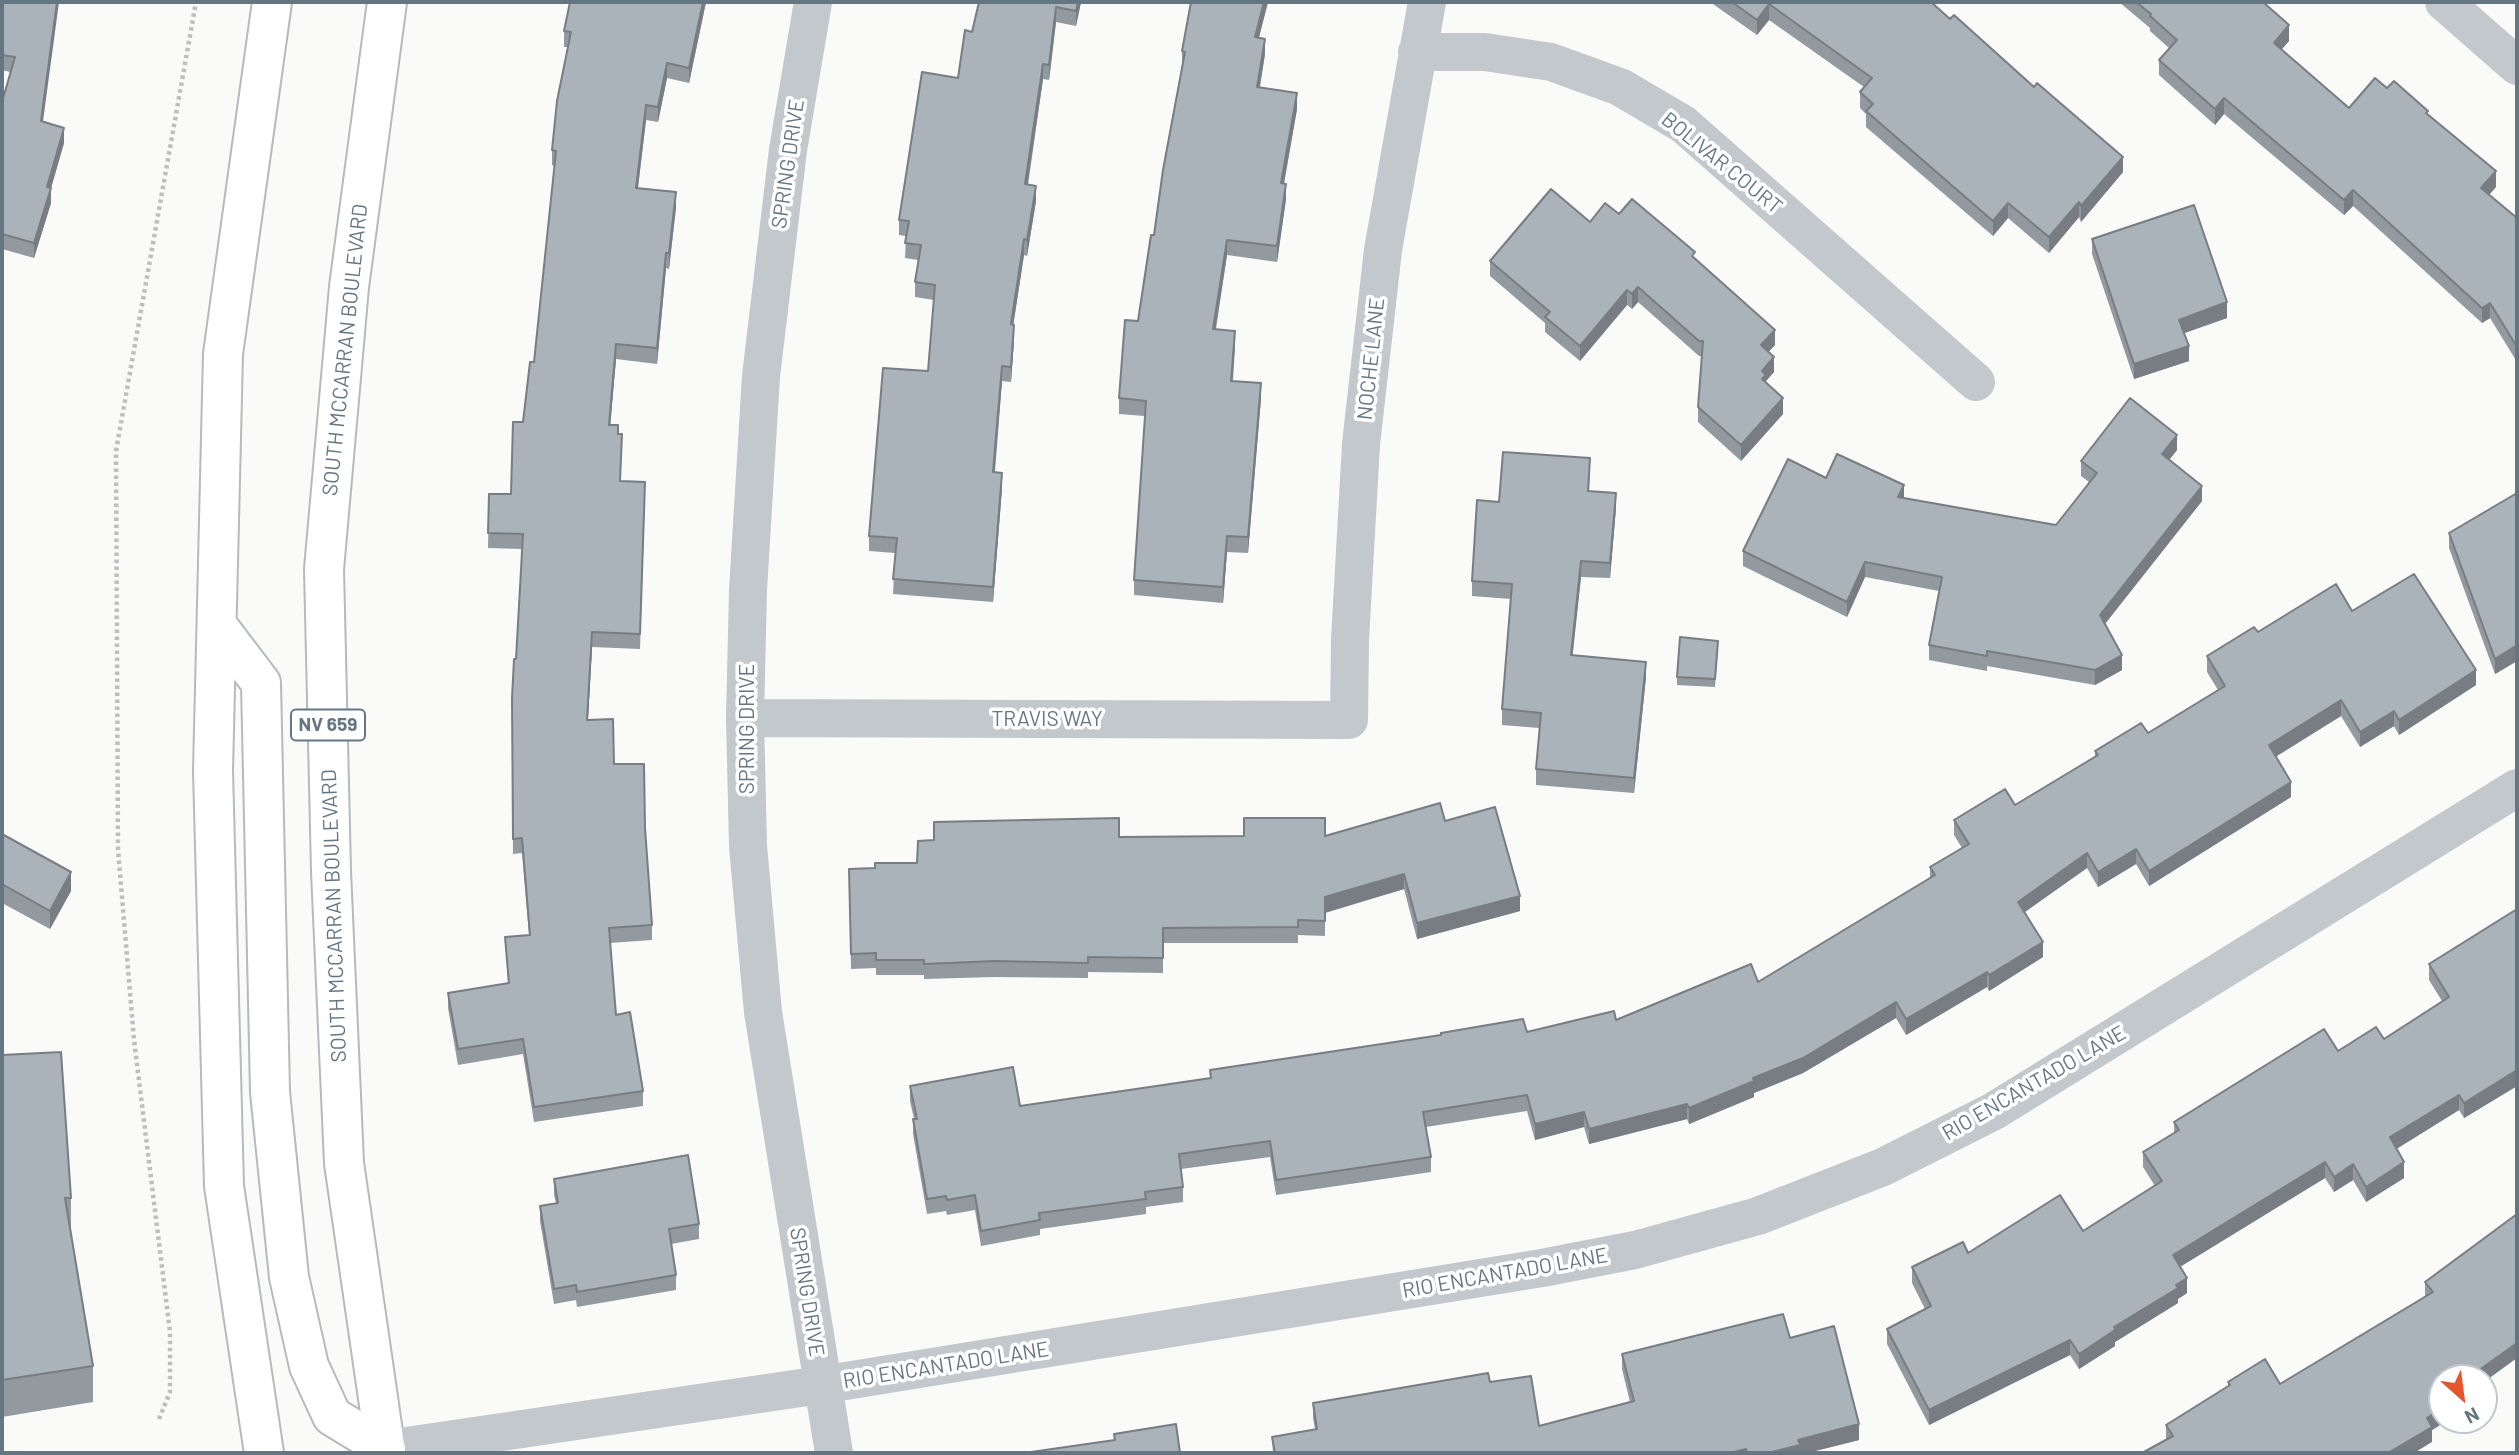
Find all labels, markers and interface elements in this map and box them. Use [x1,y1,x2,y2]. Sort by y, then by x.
street label: SPRING DRIVE [766,98,810,230]
street label: BOLIVAR COURT [1657,107,1787,219]
street label: SOUTH MCCARRAN BOULEVARD [317,203,373,497]
street label: NOCHE LANE [1352,297,1390,421]
street label: SPRING DRIVE [734,664,760,794]
street label: TRAVIS WAY [991,706,1103,732]
road number: NV 659 [291,710,365,740]
street label: SOUTH MCCARRAN BOULEVARD [316,769,352,1063]
street label: RIO ENCANTADO LANE [1938,1020,2130,1146]
street label: SPRING DRIVE [784,1226,830,1358]
street label: RIO ENCANTADO LANE [1400,1243,1610,1303]
street label: RIO ENCANTADO LANE [841,1336,1051,1394]
north arrow [2428,1364,2498,1434]
text: N [2461,1403,2483,1429]

